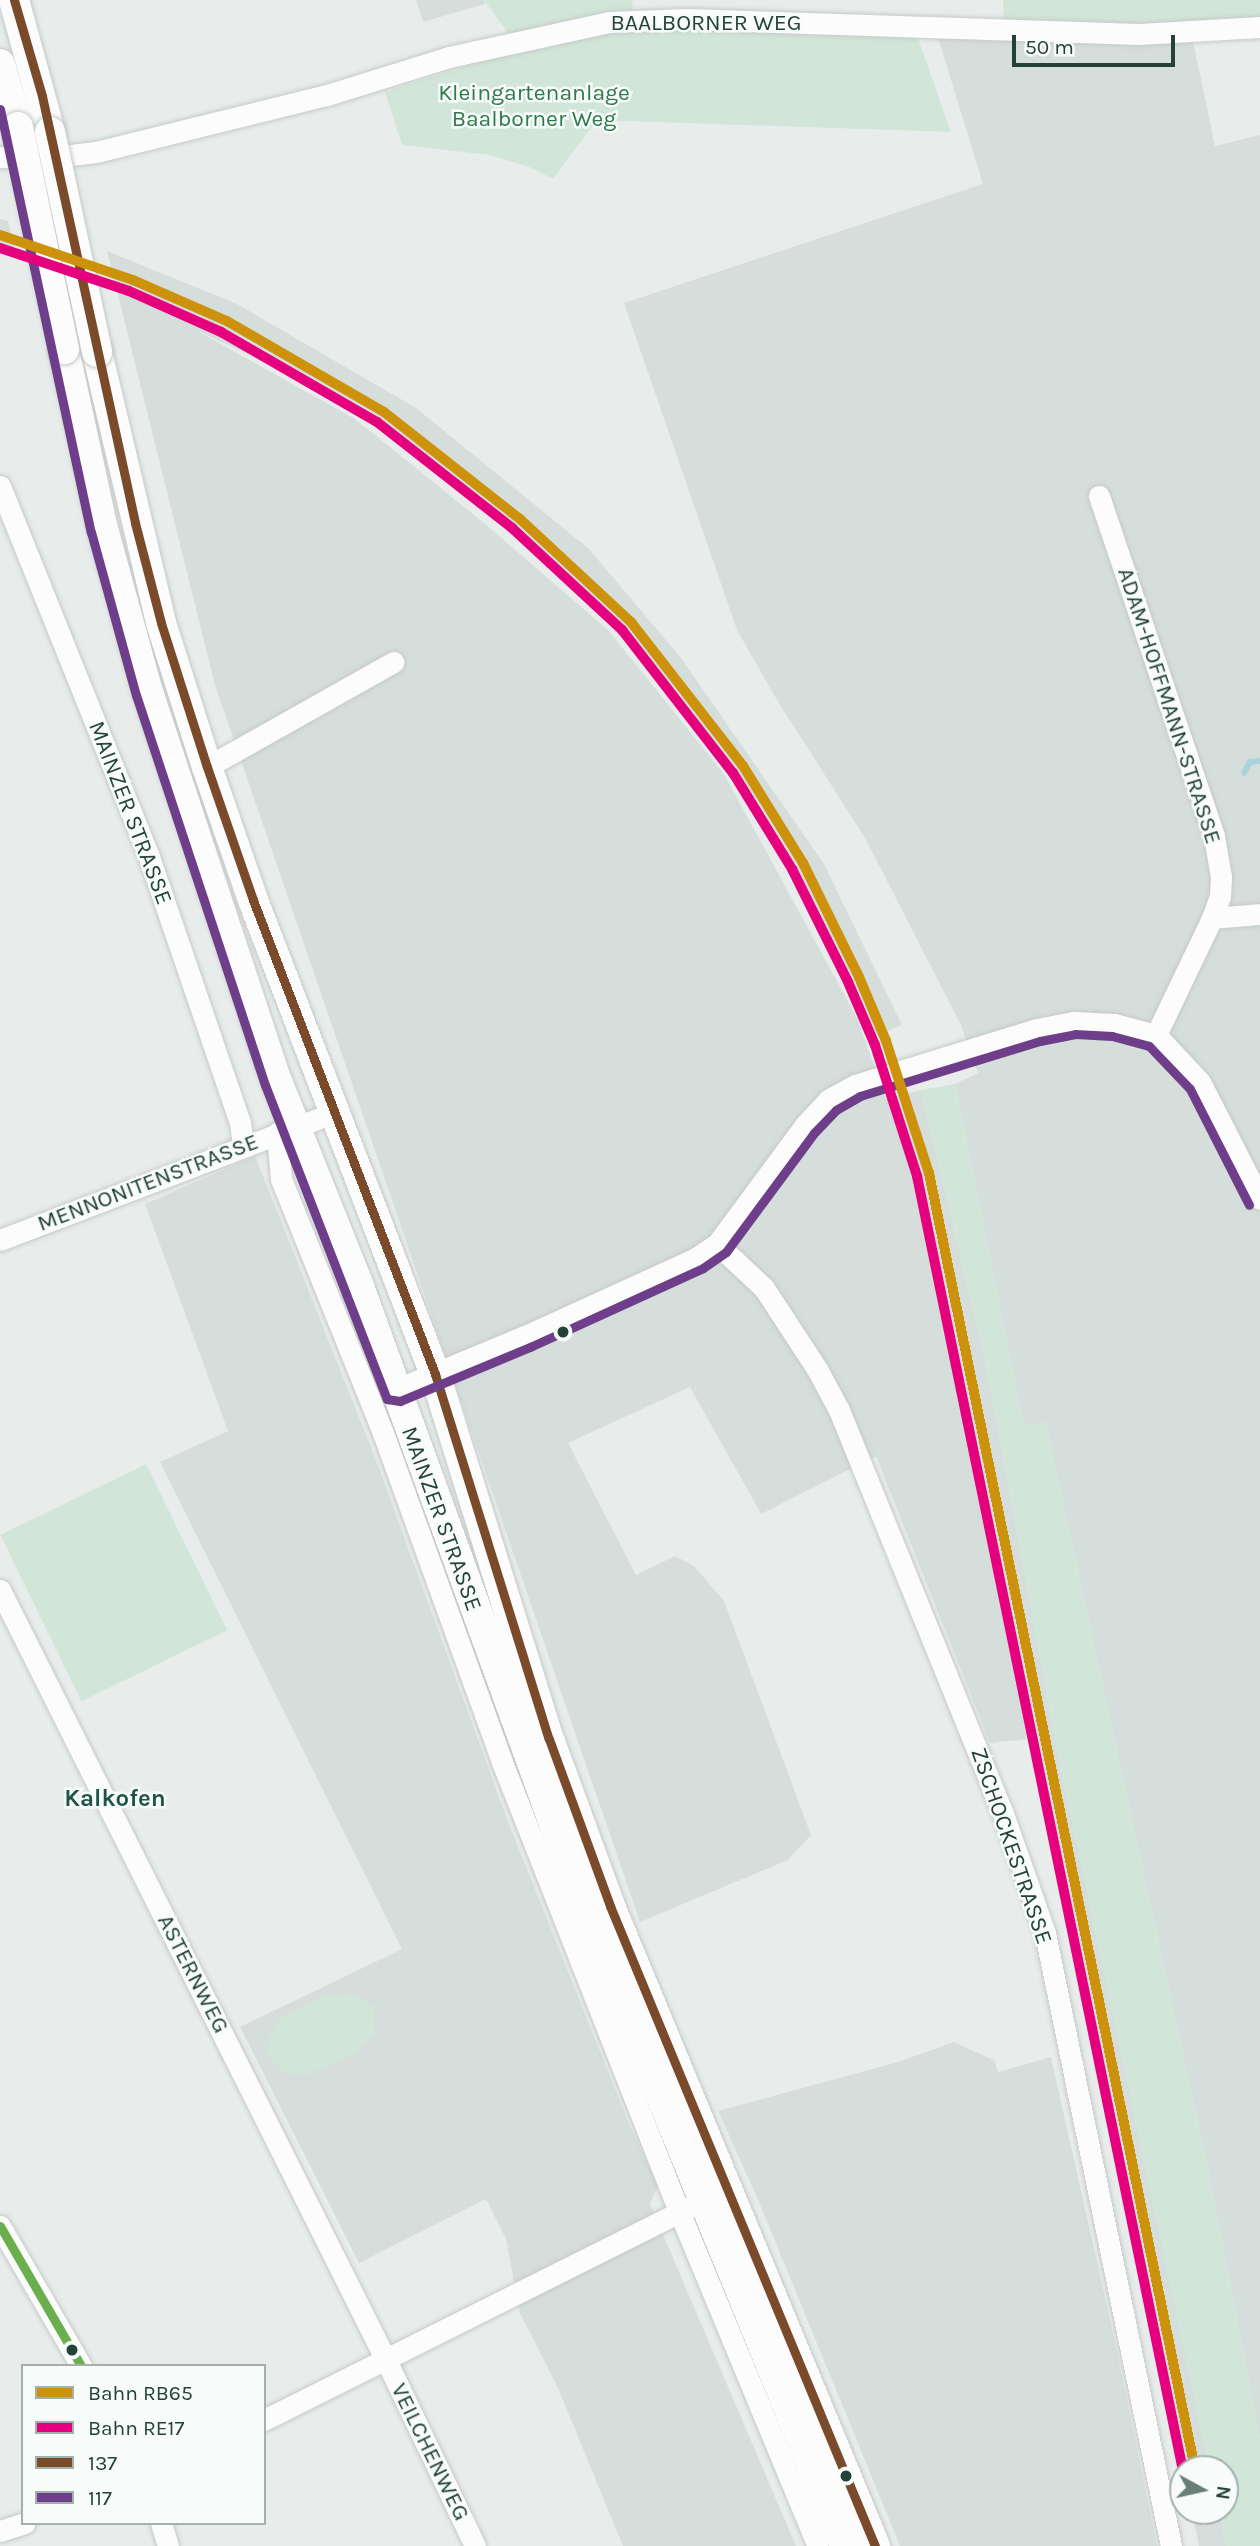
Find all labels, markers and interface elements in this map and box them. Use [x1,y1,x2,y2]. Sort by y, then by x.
street label: BAALBORNER WEG [610,9,802,37]
scale bar [1015,21,1178,65]
text: 50 m [1025,35,1074,59]
park label: Kleingartenanlage Baalborner Weg [438,79,630,133]
street label: ADAM-HOFFMANN-STRASSE [1111,564,1227,848]
street label: MAINZER STRASSE [82,717,178,909]
street label: MENNONITENSTRASSE [34,1128,262,1238]
unlabelled marker [556,1325,570,1339]
street label: MAINZER STRASSE [395,1423,487,1615]
street label: ZSCHOCKESTRASSE [964,1744,1058,1948]
district label: Kalkofen [64,1785,166,1813]
street label: ASTERNWEG [151,1910,235,2038]
unlabelled marker [65,2343,79,2357]
legend [21,2364,266,2525]
street label: VEILCHENWEG [385,2379,475,2525]
text: Bahn RB65 [88,2381,193,2405]
text: Bahn RE17 [88,2416,184,2440]
text: 137 [88,2451,117,2475]
north arrow [1169,2455,1239,2525]
unlabelled marker [839,2469,853,2483]
text: N [1211,2484,1235,2501]
text: 117 [88,2486,112,2510]

